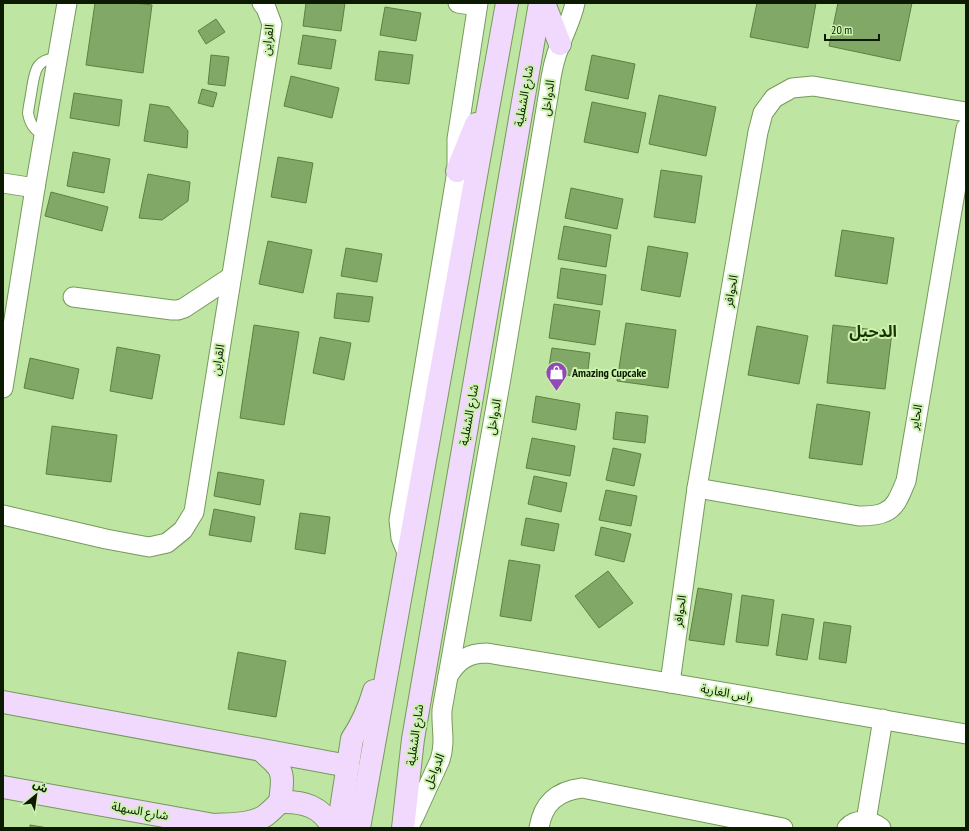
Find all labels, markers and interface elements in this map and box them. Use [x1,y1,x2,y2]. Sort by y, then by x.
scale bar [825,16,879,42]
text: 20 m [831,22,852,37]
street label: القراين [258,23,277,56]
street label: شارع الشفلية [511,64,538,128]
street label: الدواخل [538,79,557,117]
street label: الحوافر [720,274,741,309]
district label: الدحيل [849,321,897,341]
street label: القراين [208,343,227,377]
shop icon: Amazing Cupcake [543,360,569,393]
place label: Amazing Cupcake [571,365,646,380]
street label: شارع الشفلية [456,383,483,447]
street label: الدواخل [483,398,504,436]
street label: الحاير [906,403,925,432]
street label: الحوافر [670,594,689,629]
street label: راس الغارية [700,681,755,705]
street label: شارع الشفلية [403,703,428,767]
street label: الدواخل [420,751,447,791]
north arrow [16,775,56,815]
text: ش [31,776,51,796]
street label: شارع السهلة [110,798,170,825]

